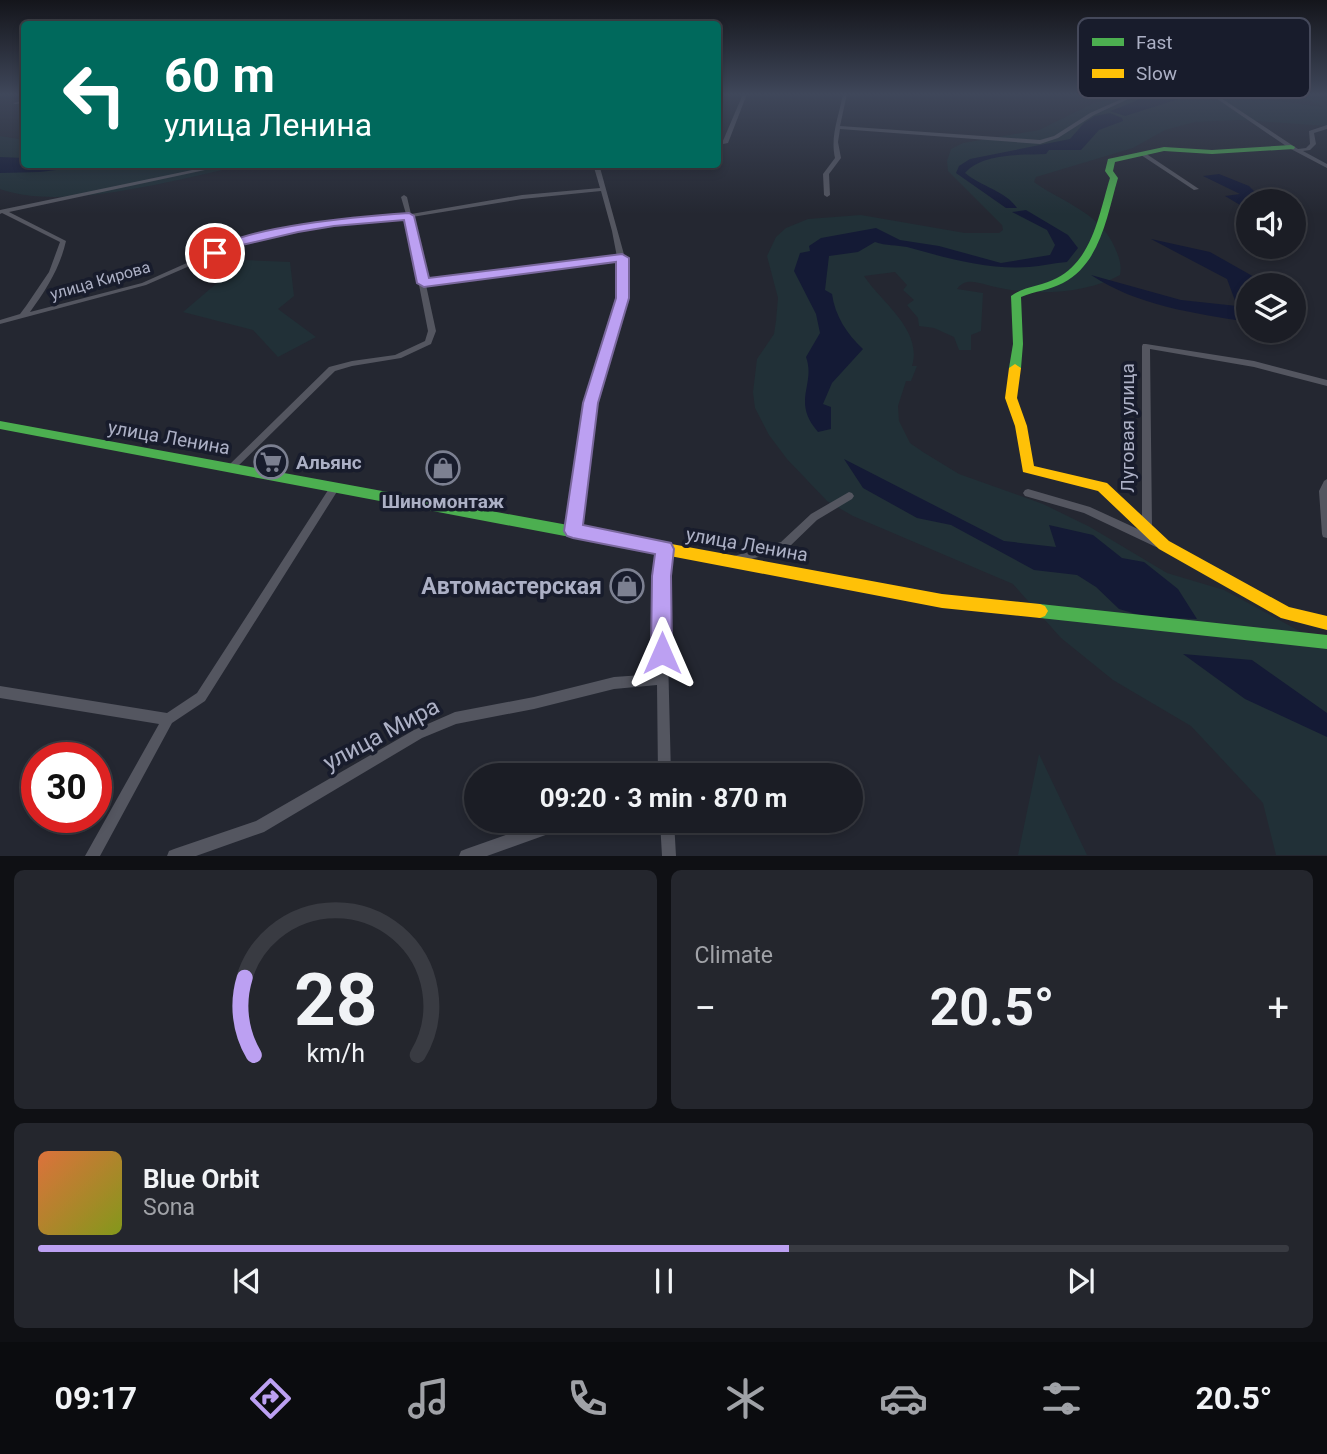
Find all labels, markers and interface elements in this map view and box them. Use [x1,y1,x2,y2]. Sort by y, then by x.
legend [1078,18,1310,98]
text: Fast [1136,31,1173,54]
text: 60 m [164,47,275,104]
icon: left [49,49,140,140]
text: Slow [1136,62,1177,85]
text: улица Ленина [164,106,372,144]
map controls [1236,189,1306,343]
button: sound [1236,189,1306,259]
pin [185,223,245,283]
icon: arrive [196,234,234,272]
street label: улица Кирова [48,257,152,304]
button: layers [1236,273,1306,343]
street label: Луговая улица [1116,363,1139,493]
street label: улица Ленина [106,415,232,460]
supermarket icon: Альянс [252,443,290,481]
shop icon: Шиномонтаж [424,449,462,487]
place label: Альянс [296,451,362,474]
place label: Шиномонтаж [382,490,505,513]
street label: улица Ленина [684,522,810,567]
shop icon: Автомастерская [608,567,646,605]
place label: Автомастерская [421,573,602,600]
position arrow [625,616,699,690]
street label: улица Мира [319,693,444,776]
speed limit sign: 30 [21,742,112,833]
text: 09:20 · 3 min · 870 m [540,783,787,813]
text: Climate [695,942,773,969]
text: 28 [293,958,377,1044]
text: 20.5° [929,977,1054,1038]
text: − [695,986,716,1030]
text: + [1267,986,1289,1030]
text: km/h [306,1039,365,1068]
text: Blue Orbit [143,1164,259,1194]
text: Sona [143,1194,195,1221]
icon: previous [228,1262,266,1300]
icon: pause [645,1262,683,1300]
icon: next [1062,1262,1100,1300]
icon: directions [246,1374,295,1423]
icon: music [404,1374,453,1423]
icon: phone [563,1374,612,1423]
icon: climate [721,1374,770,1423]
icon: car [879,1374,928,1423]
icon: filters [1037,1374,1086,1423]
text: 09:17 [55,1379,137,1417]
text: 20.5° [1195,1379,1272,1417]

